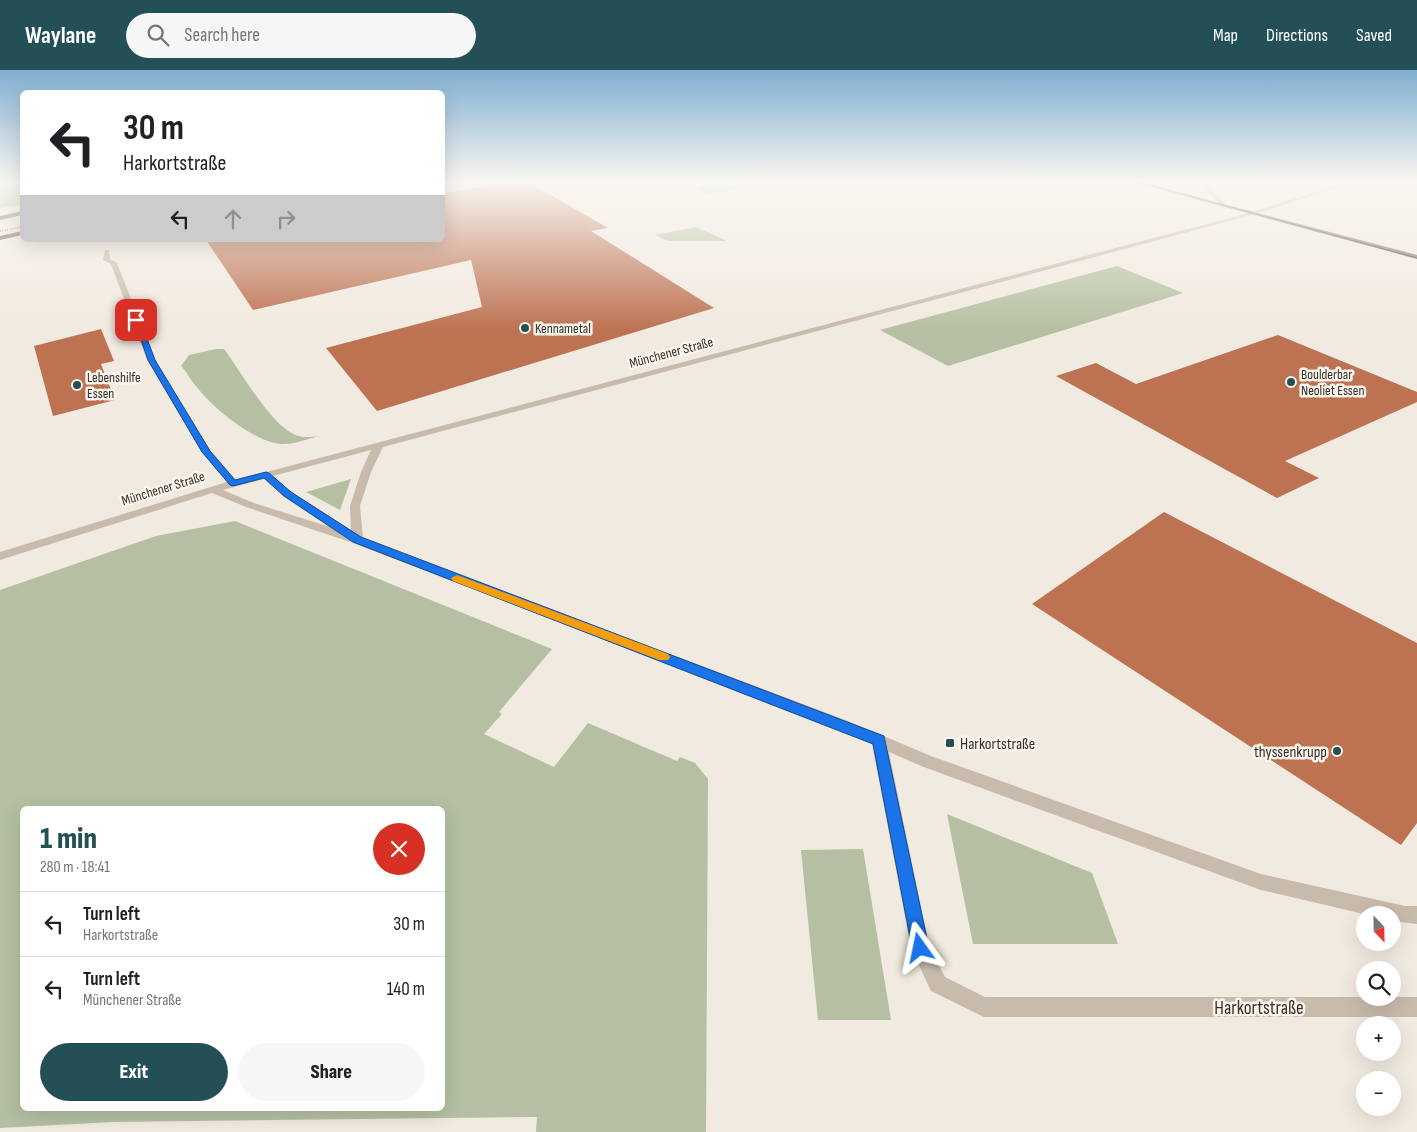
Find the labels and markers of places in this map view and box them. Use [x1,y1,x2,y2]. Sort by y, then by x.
pin [115,299,157,341]
place label: Kennametal [535,320,591,337]
marker: Kennametal [519,322,531,334]
place label: Boulderbar Neoliet Essen [1301,366,1364,399]
place label: Lebenshilfe Essen [87,369,141,402]
marker: Boulderbar Neoliet Essen [1285,376,1297,388]
marker: Lebenshilfe Essen [71,379,83,391]
place label: Harkortstraße [960,735,1035,754]
marker: Harkortstraße [944,737,956,749]
place label: thyssenkrupp [1254,743,1327,762]
marker: thyssenkrupp [1331,745,1343,757]

